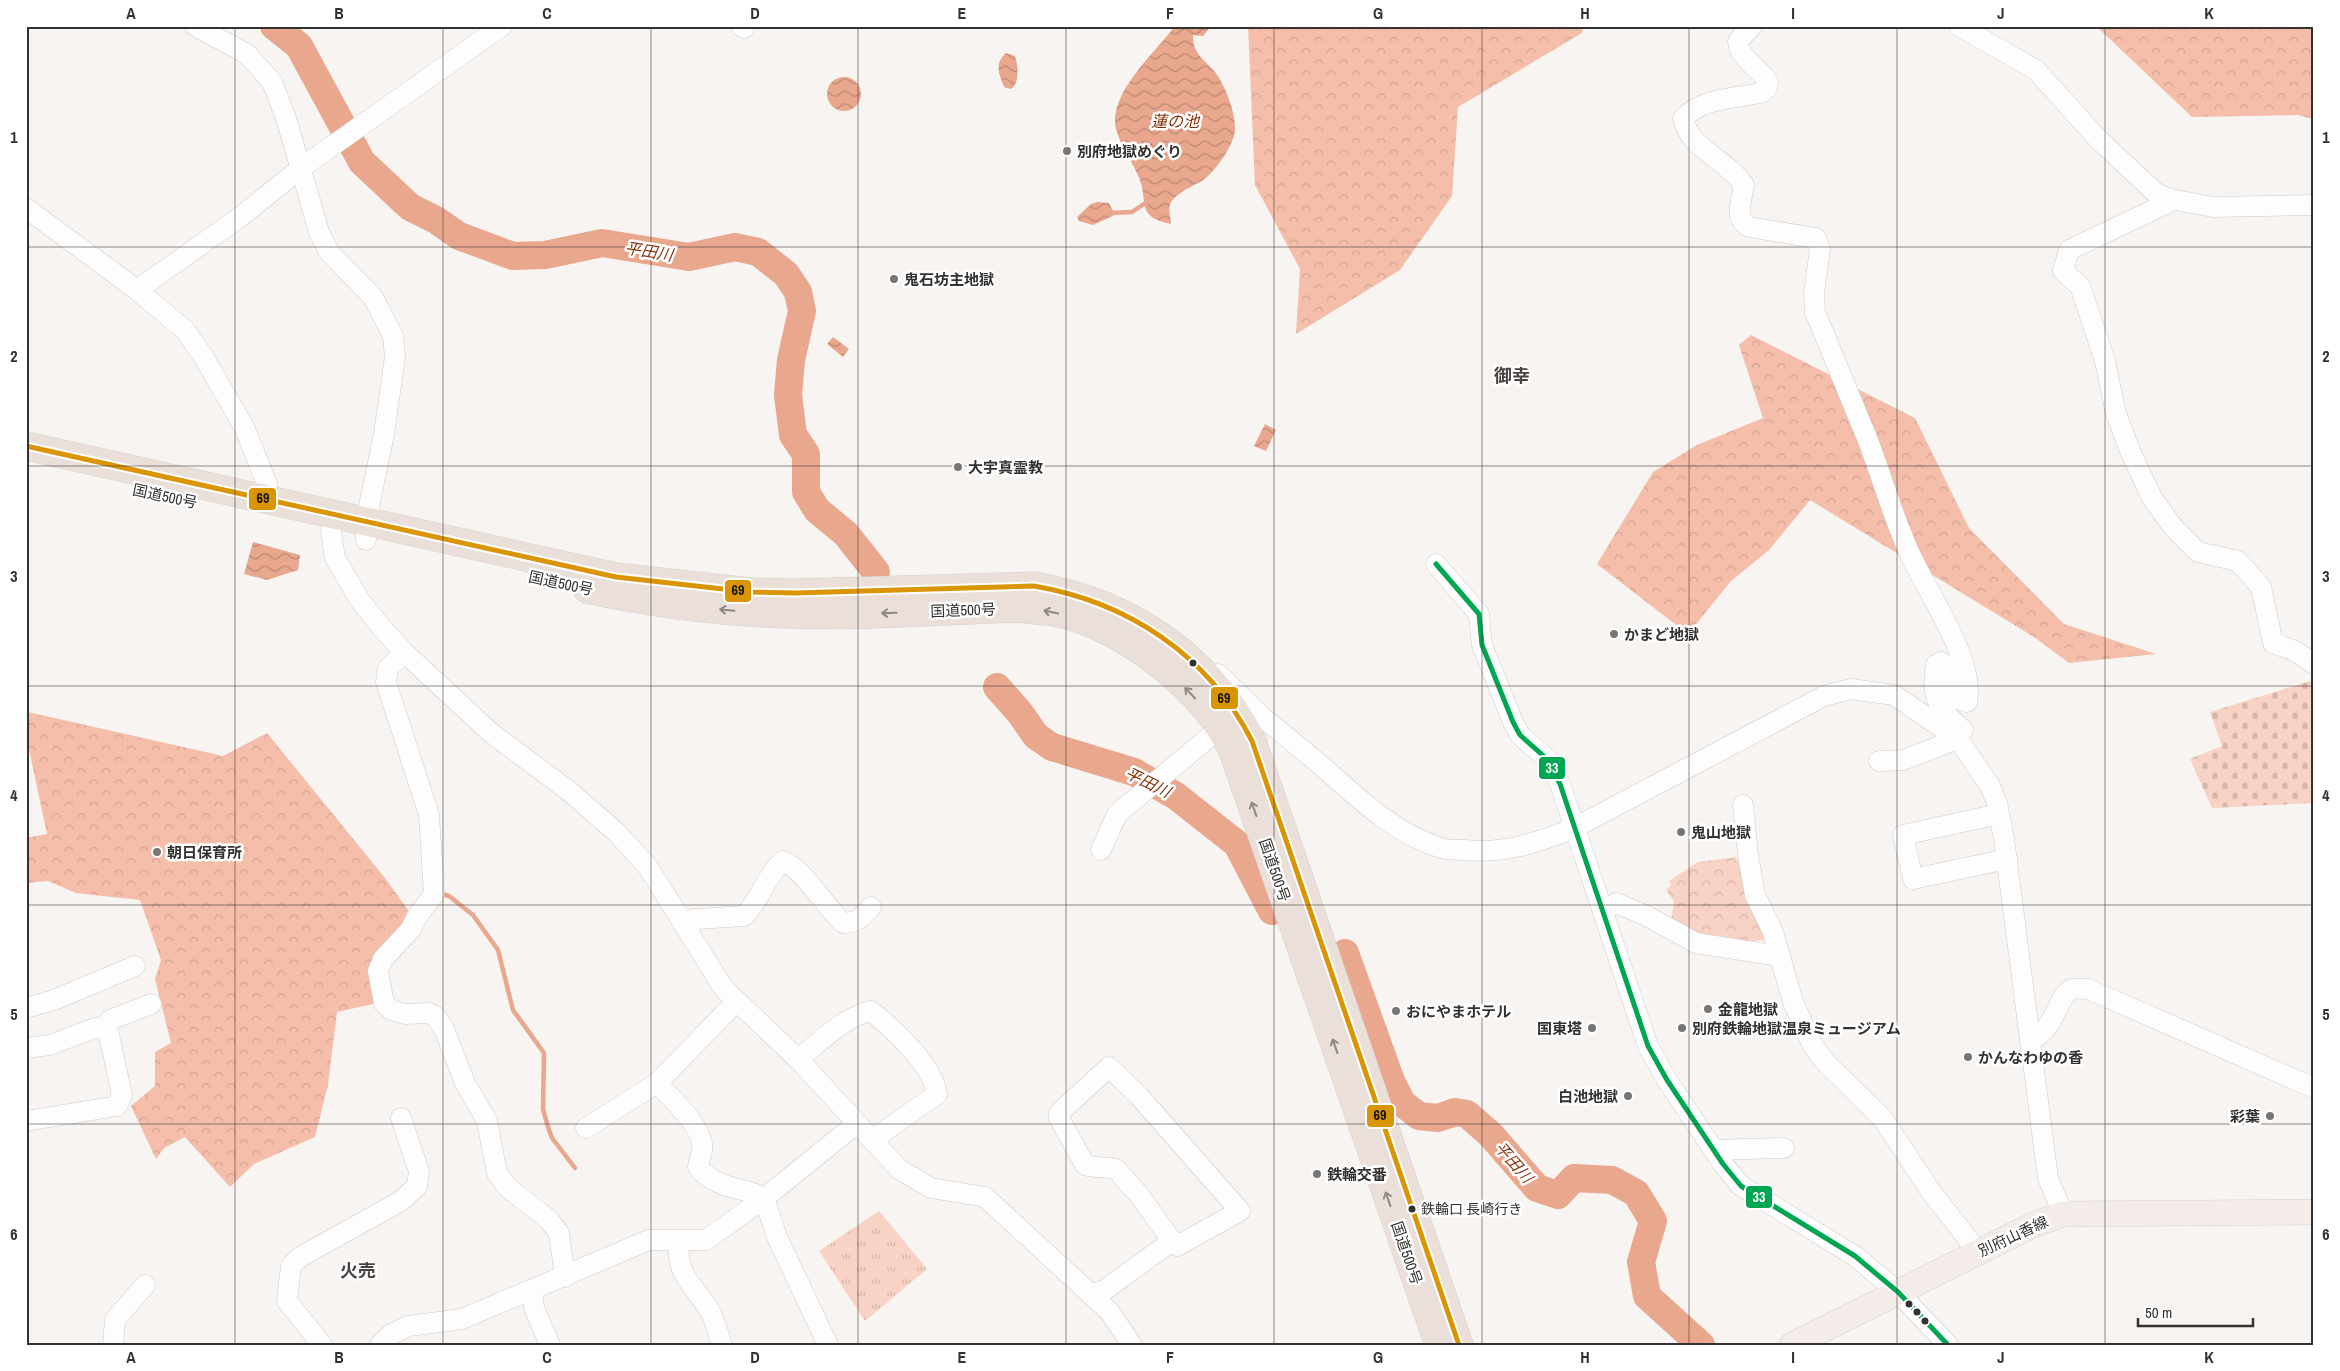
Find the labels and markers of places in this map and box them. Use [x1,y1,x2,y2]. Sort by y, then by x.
place label: 別府地獄めぐり [1077,141,1182,162]
marker: 別府地獄めぐり [1061,145,1073,157]
place label: 鬼石坊主地獄 [904,269,994,290]
marker: 鬼石坊主地獄 [888,273,900,285]
place label: 大宇真霊教 [968,457,1043,478]
marker: 大宇真霊教 [952,461,964,473]
place label: かまど地獄 [1624,624,1699,645]
marker: かまど地獄 [1608,628,1620,640]
unlabelled marker [1188,658,1198,668]
place label: 鬼山地獄 [1691,822,1751,843]
marker: 鬼山地獄 [1675,826,1687,838]
place label: 朝日保育所 [167,842,242,863]
marker: 朝日保育所 [151,846,163,858]
place label: 金龍地獄 [1718,999,1778,1020]
place label: おにやまホテル [1406,1001,1511,1022]
marker: 金龍地獄 [1702,1003,1714,1015]
marker: おにやまホテル [1390,1005,1402,1017]
place label: 国東塔 [1537,1018,1582,1039]
place label: 別府鉄輪地獄温泉ミュージアム [1692,1018,1901,1039]
marker: 国東塔 [1586,1022,1598,1034]
marker: 別府鉄輪地獄温泉ミュージアム [1676,1022,1688,1034]
place label: かんなわゆの香 [1978,1047,2083,1068]
marker: かんなわゆの香 [1962,1051,1974,1063]
place label: 白池地獄 [1558,1086,1618,1107]
marker: 白池地獄 [1622,1090,1634,1102]
place label: 彩葉 [2230,1106,2260,1127]
marker: 彩葉 [2264,1110,2276,1122]
place label: 鉄輪交番 [1327,1164,1387,1185]
marker: 鉄輪交番 [1311,1168,1323,1180]
place label: 鉄輪口 長崎行き [1421,1200,1522,1218]
marker: 鉄輪口 長崎行き [1407,1204,1417,1214]
unlabelled marker [1904,1299,1914,1309]
unlabelled marker [1912,1307,1922,1317]
unlabelled marker [1920,1316,1930,1326]

